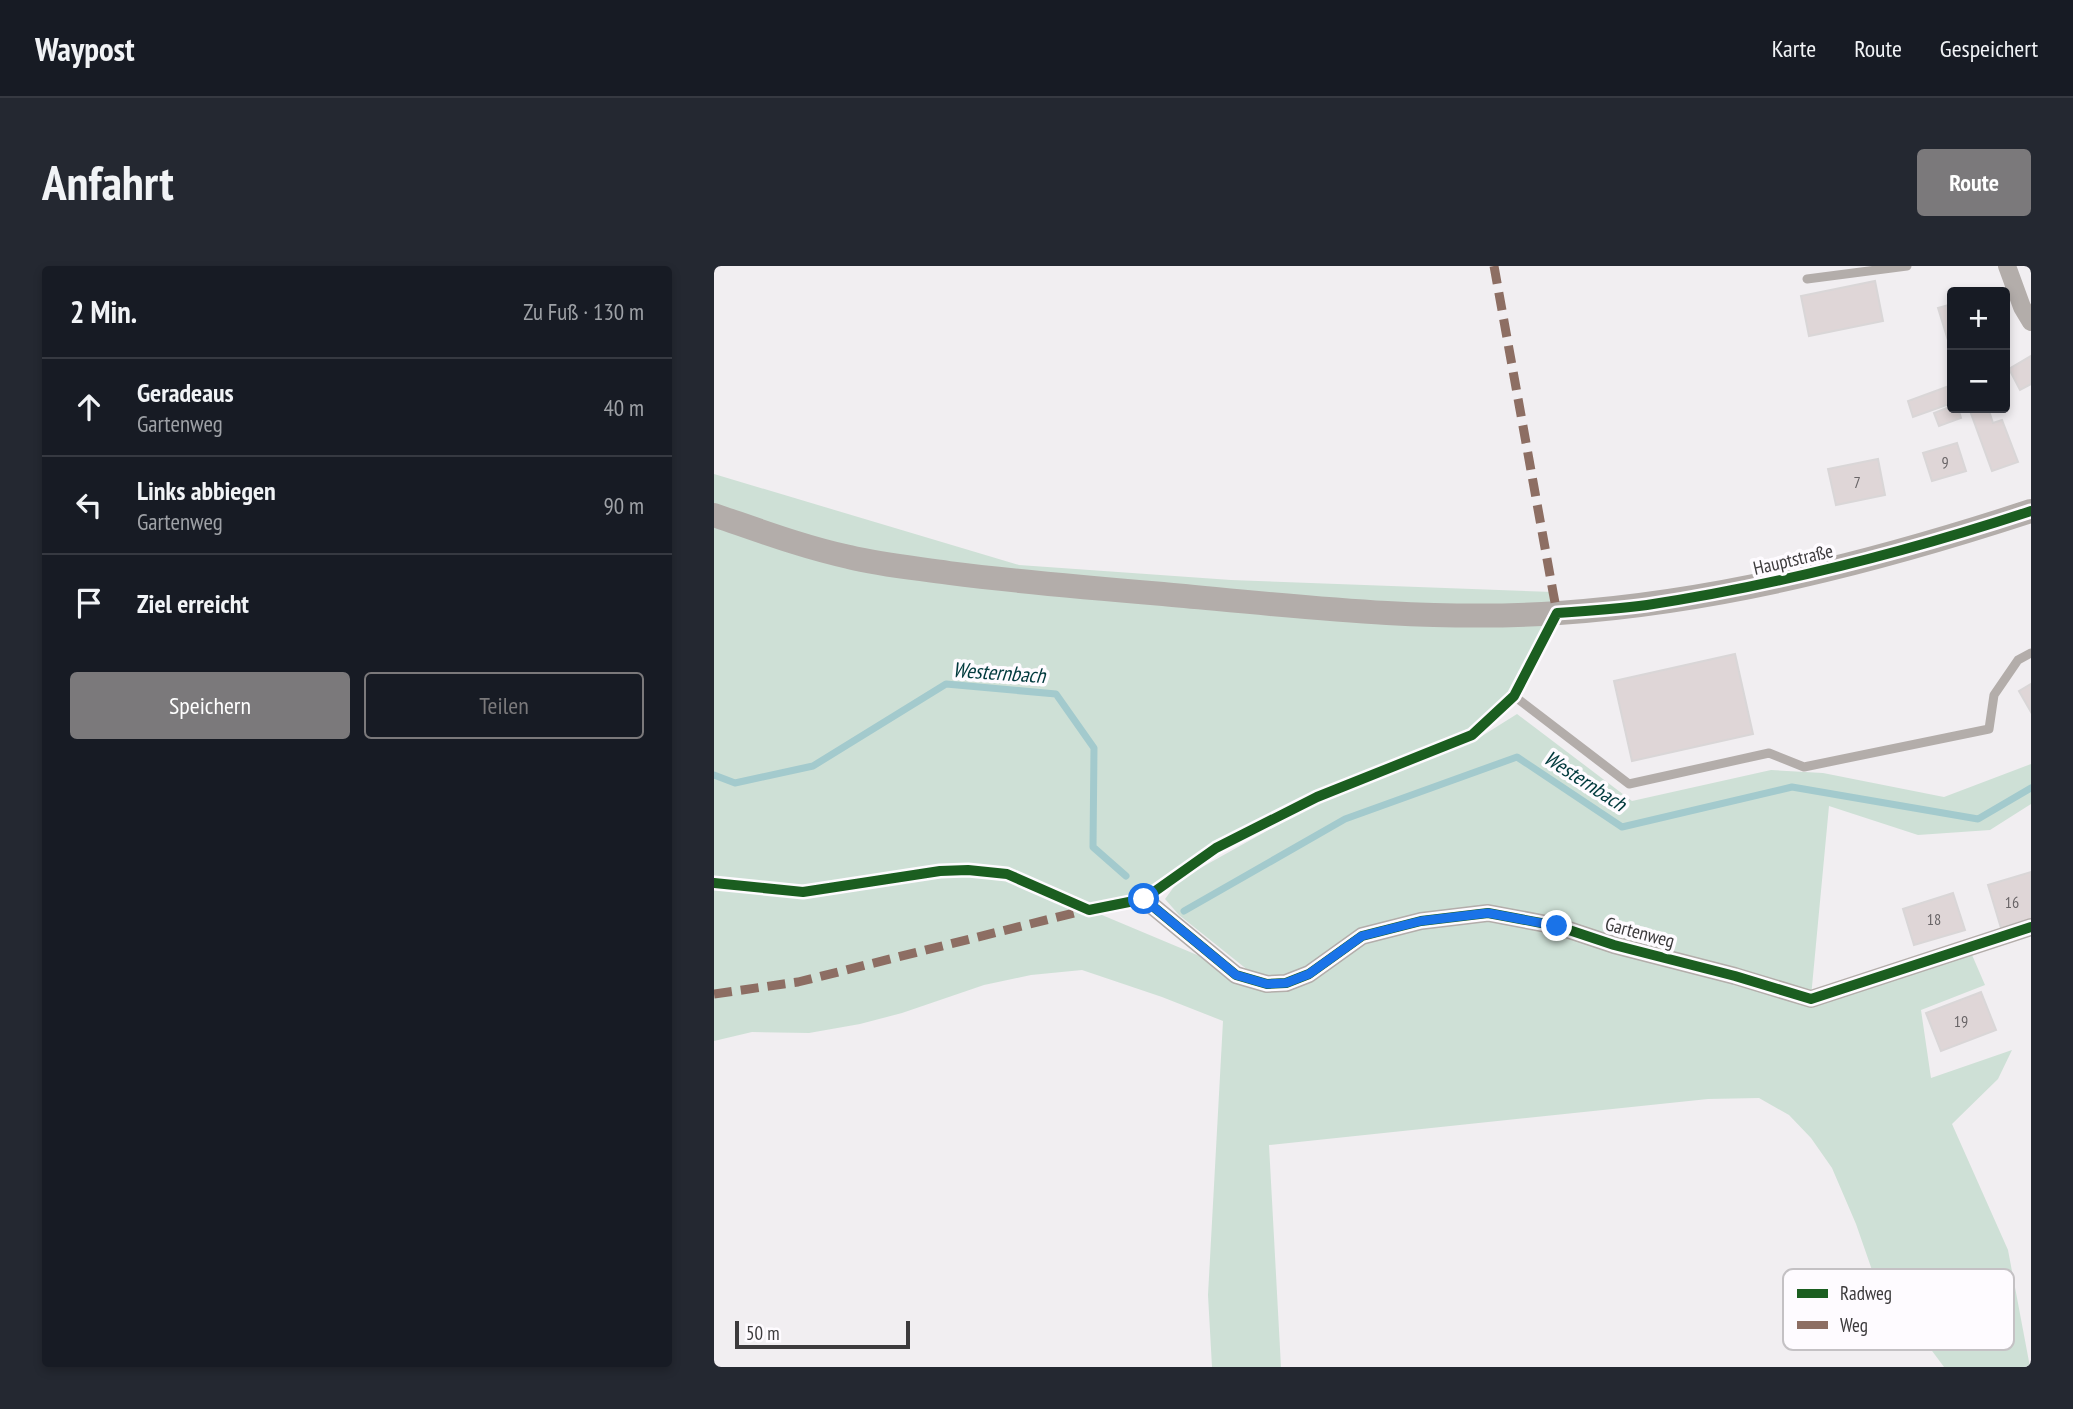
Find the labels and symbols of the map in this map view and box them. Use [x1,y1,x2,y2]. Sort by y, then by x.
house number: 9 [1941,452,1949,472]
house number: 7 [1853,472,1861,492]
street label: Hauptstraße [1751,538,1835,580]
water label: Westernbach [952,656,1048,689]
water label: Westernbach [1539,744,1633,818]
route start [1128,883,1159,914]
house number: 16 [2005,892,2019,912]
house number: 18 [1927,909,1941,929]
route end [1541,910,1572,941]
street label: Gartenweg [1603,911,1677,953]
house number: 19 [1954,1011,1968,1031]
legend [1783,1269,2014,1350]
text: Radweg [1840,1281,1892,1305]
text: Weg [1840,1313,1868,1337]
scale bar [735,1318,910,1350]

